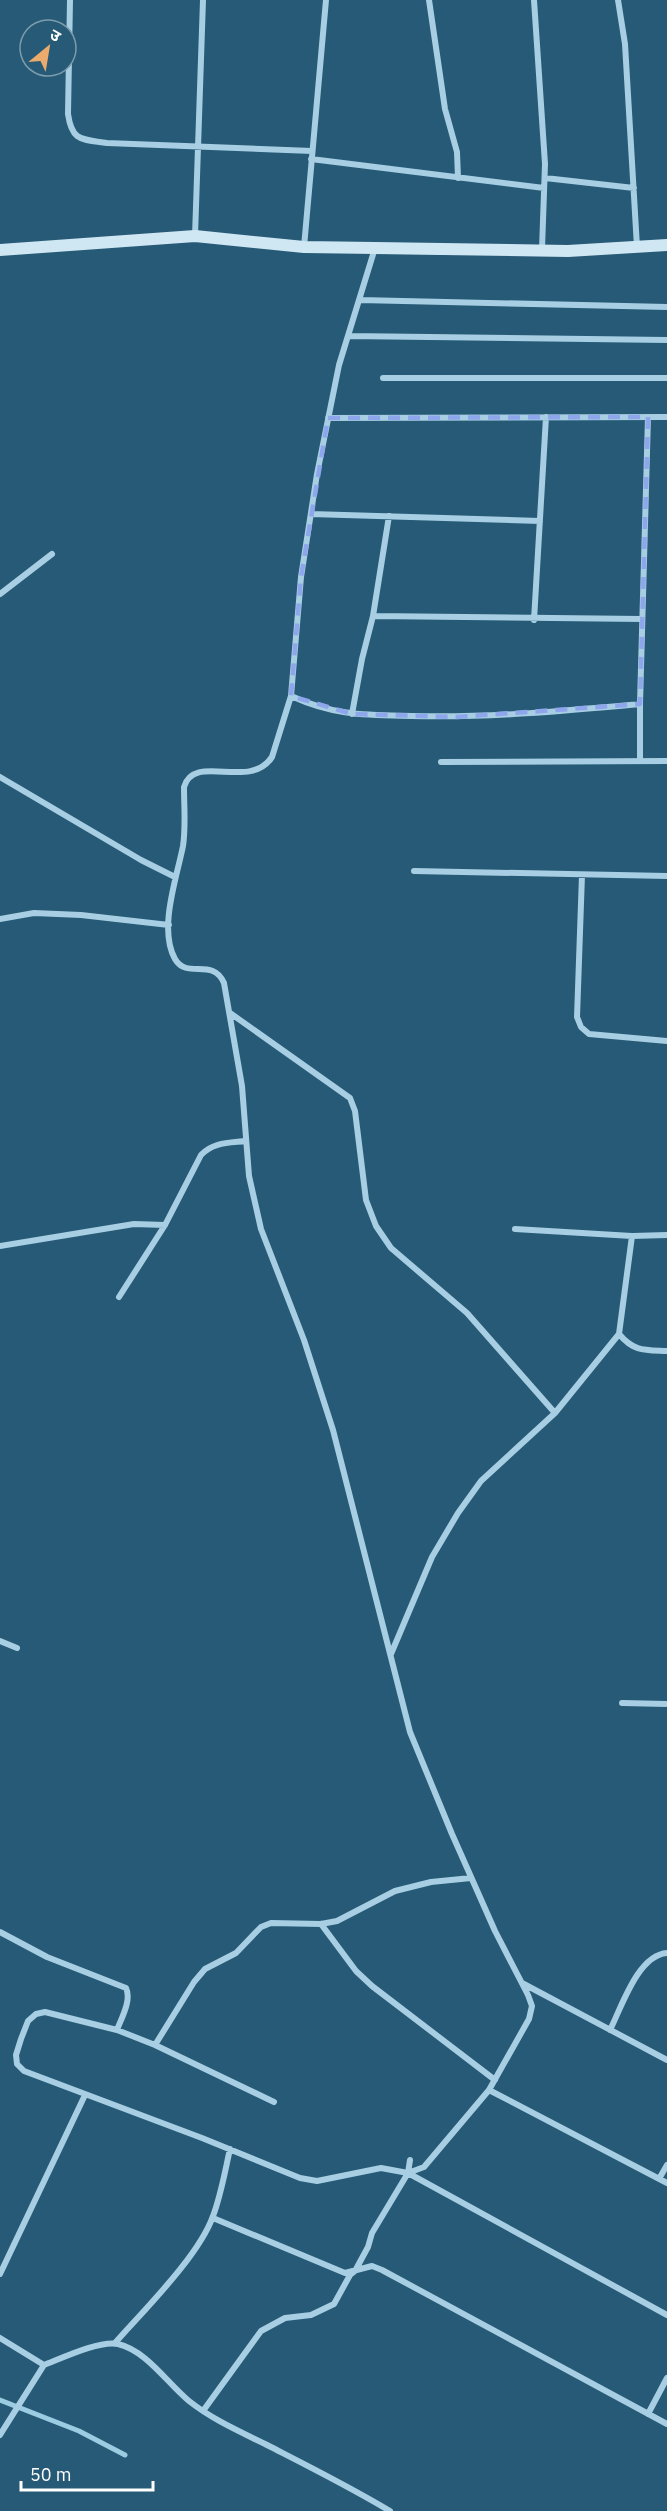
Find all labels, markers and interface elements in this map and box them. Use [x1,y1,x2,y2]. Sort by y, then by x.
north arrow [18,18,78,78]
text: उ [46,24,65,46]
scale bar [21,2454,153,2492]
text: 50 m [30,2463,72,2486]

